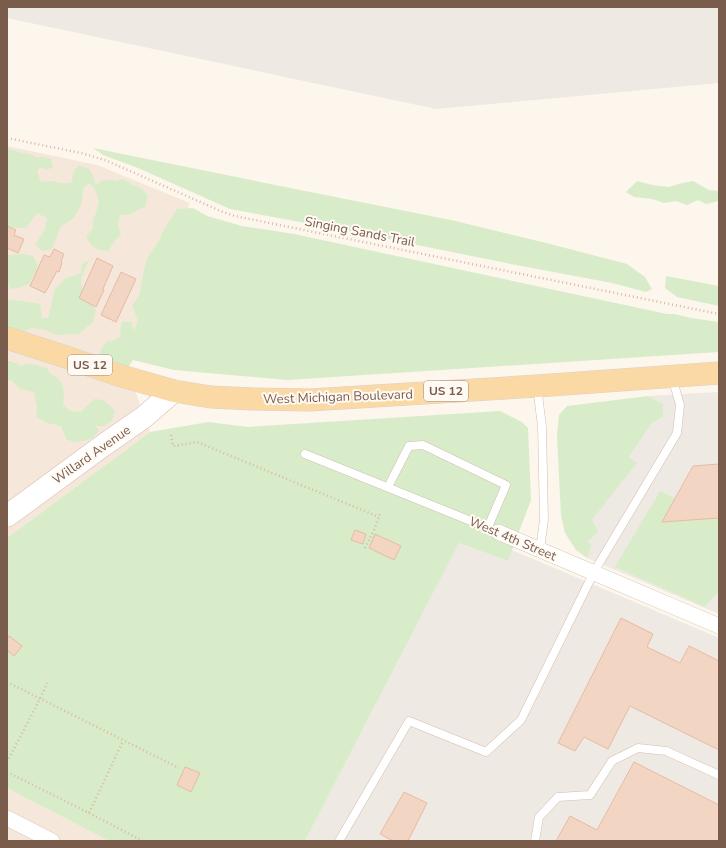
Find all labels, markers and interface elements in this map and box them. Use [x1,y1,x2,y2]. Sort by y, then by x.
street label: Singing Sands Trail [303,212,417,252]
road number: US 12 [68,355,112,375]
road number: US 12 [424,381,468,401]
street label: West Michigan Boulevard [263,385,413,409]
street label: Willard Avenue [49,421,134,488]
street label: West 4th Street [466,512,559,566]

